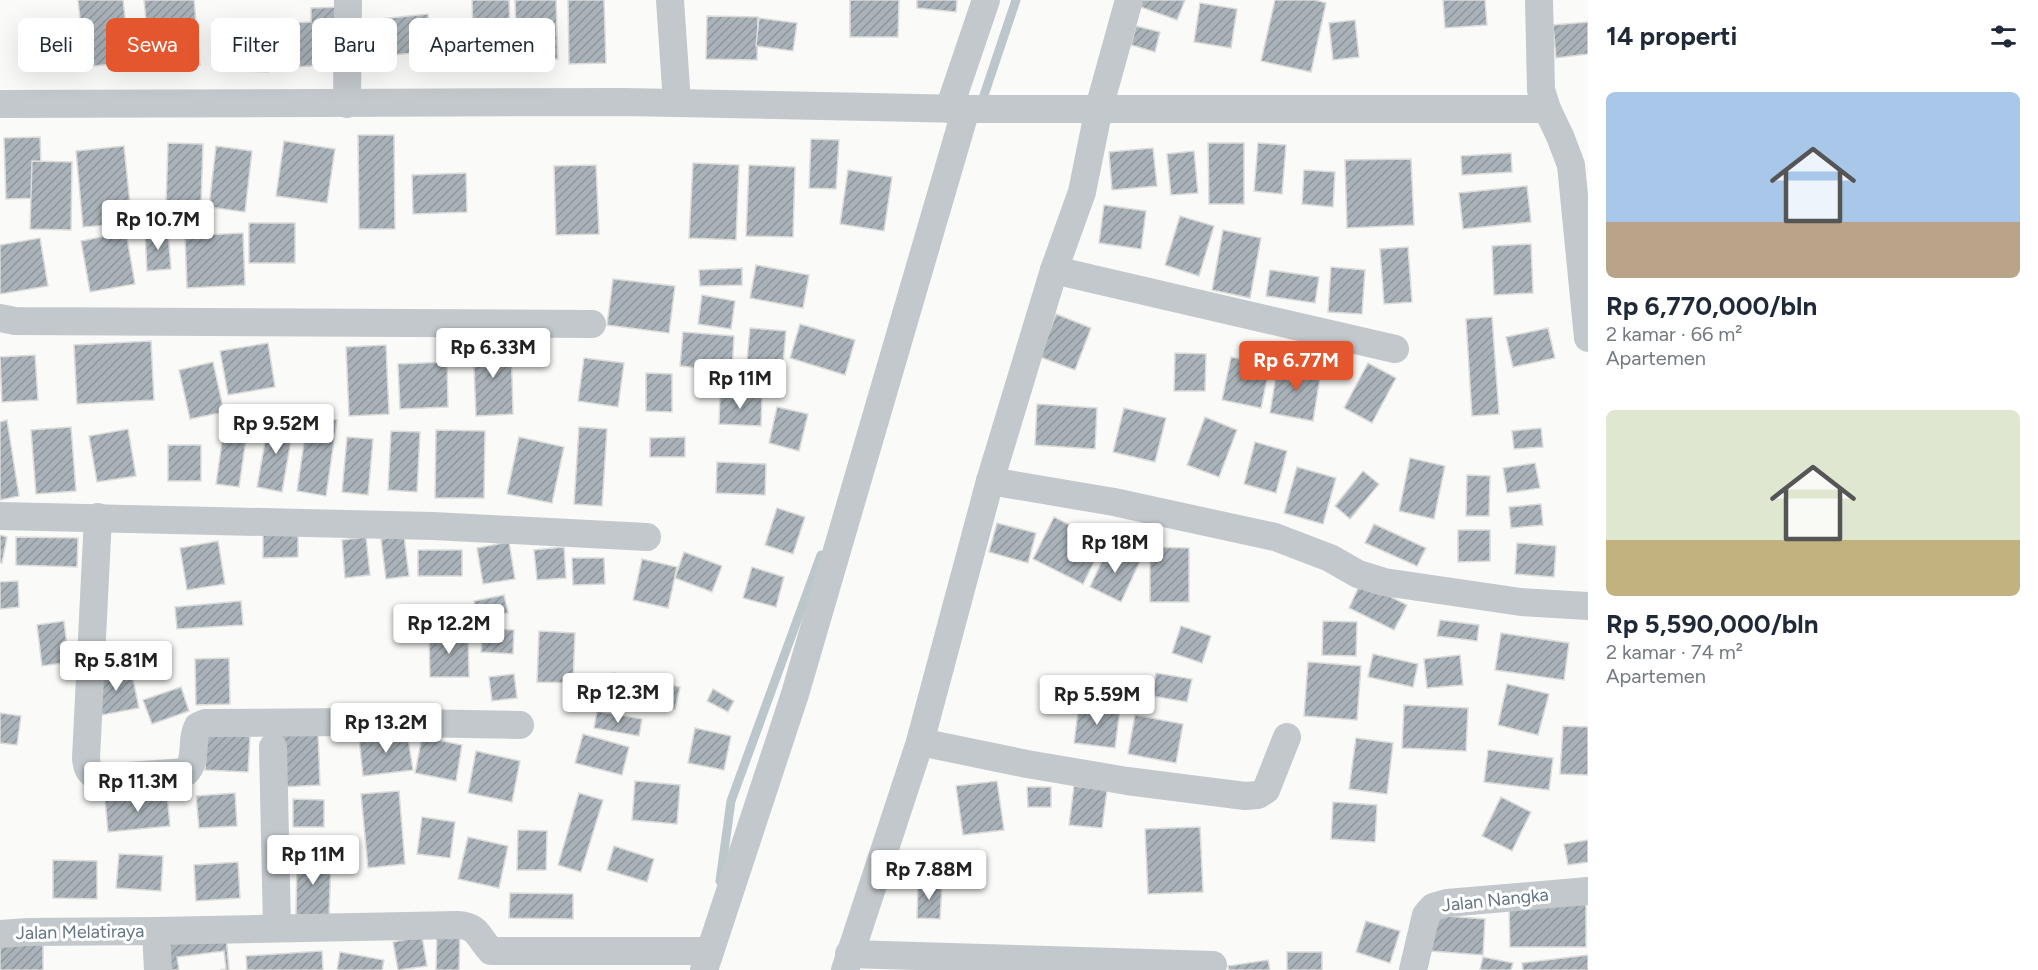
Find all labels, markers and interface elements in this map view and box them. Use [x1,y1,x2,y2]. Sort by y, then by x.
chip: Beli [18,18,94,72]
chip: Sewa [106,18,199,72]
chip: Filter [211,18,300,72]
chip: Baru [312,18,397,72]
chip: Apartemen [409,18,555,72]
text: 14 properti [1606,20,1737,52]
icon: filters [1987,20,2020,53]
icon: home [1759,131,1867,239]
pin: Rp 10.7M [96,200,220,251]
text: Rp 10.7M [116,207,200,231]
text: Rp 6,770,000/bln [1606,290,1817,322]
text: 2 kamar · 66 m² [1606,322,1743,346]
pin: Rp 6.33M [431,328,555,379]
text: Rp 6.33M [450,335,536,359]
pin: Rp 6.77M [1234,341,1358,392]
text: Apartemen [1606,346,1706,370]
text: Rp 6.77M [1253,348,1339,372]
pin: Rp 11M [691,359,789,410]
text: Rp 11M [708,366,772,390]
pin: Rp 9.52M [214,404,338,455]
text: Rp 9.52M [233,411,319,435]
icon: home [1759,449,1867,557]
pin: Rp 18M [1066,523,1164,574]
text: Rp 18M [1081,530,1149,554]
pin: Rp 12.2M [387,604,511,655]
text: Rp 5,590,000/bln [1606,608,1819,640]
text: Rp 12.2M [407,611,491,635]
text: 2 kamar · 74 m² [1606,640,1743,664]
pin: Rp 5.81M [54,641,178,692]
text: Rp 5.81M [74,648,158,672]
text: Apartemen [1606,664,1706,688]
pin: Rp 12.3M [556,673,680,724]
pin: Rp 5.59M [1035,675,1159,726]
text: Rp 12.3M [577,680,659,704]
text: Rp 5.59M [1054,682,1140,706]
pin: Rp 13.2M [324,703,448,754]
text: Rp 13.2M [345,710,427,734]
pin: Rp 11.3M [76,762,200,813]
text: Rp 11.3M [98,769,178,793]
pin: Rp 11M [264,835,362,886]
text: Rp 11M [281,842,345,866]
pin: Rp 7.88M [867,850,991,901]
text: Rp 7.88M [885,857,973,881]
street label: Jalan Nangka [1440,883,1550,917]
street label: Jalan Melatiraya [15,920,145,944]

